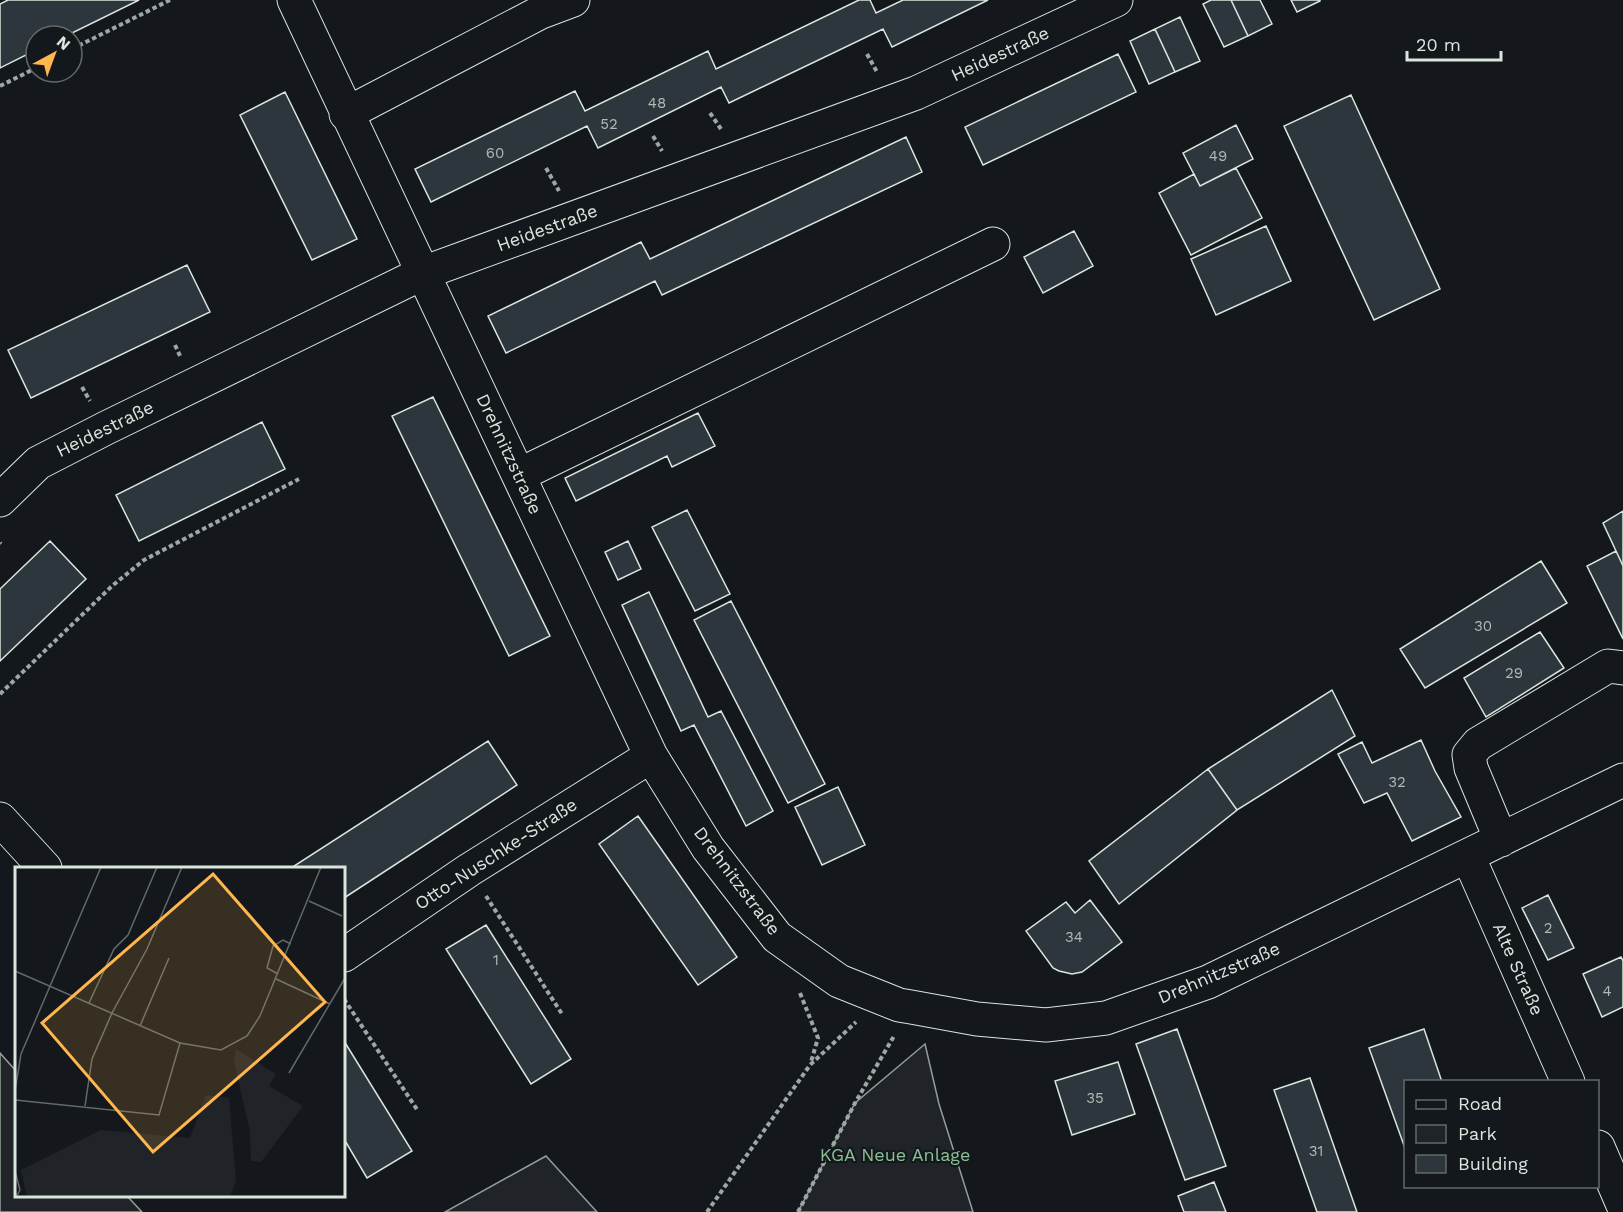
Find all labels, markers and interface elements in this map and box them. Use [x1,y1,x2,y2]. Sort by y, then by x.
street label: Heidestraße [947,22,1052,85]
north arrow [24,24,84,84]
scale bar [1407,24,1502,62]
text: N [53,32,74,54]
text: 20 m [1416,34,1461,55]
house number: 48 [648,94,666,112]
house number: 52 [600,115,618,133]
house number: 60 [486,144,504,162]
house number: 49 [1209,147,1227,165]
street label: Heidestraße [494,200,600,255]
street label: Drehnitzstraße [472,390,547,517]
street label: Heidestraße [53,396,157,461]
house number: 30 [1474,617,1492,635]
house number: 29 [1505,664,1523,682]
house number: 32 [1388,773,1406,791]
street label: Otto-Nuschke-Straße [411,793,581,914]
street label: Drehnitzstraße [690,822,785,939]
inset map [15,867,345,1197]
street label: Alte Straße [1489,919,1548,1018]
house number: 2 [1544,919,1552,937]
house number: 34 [1065,928,1083,946]
street label: Drehnitzstraße [1155,937,1283,1008]
house number: 1 [493,951,499,969]
house number: 4 [1602,982,1612,1000]
legend [1404,1080,1599,1188]
house number: 35 [1086,1089,1104,1107]
text: Road [1458,1093,1502,1114]
text: Park [1458,1123,1497,1144]
house number: 31 [1309,1142,1323,1160]
park label: KGA Neue Anlage [820,1144,970,1165]
text: Building [1458,1153,1528,1174]

